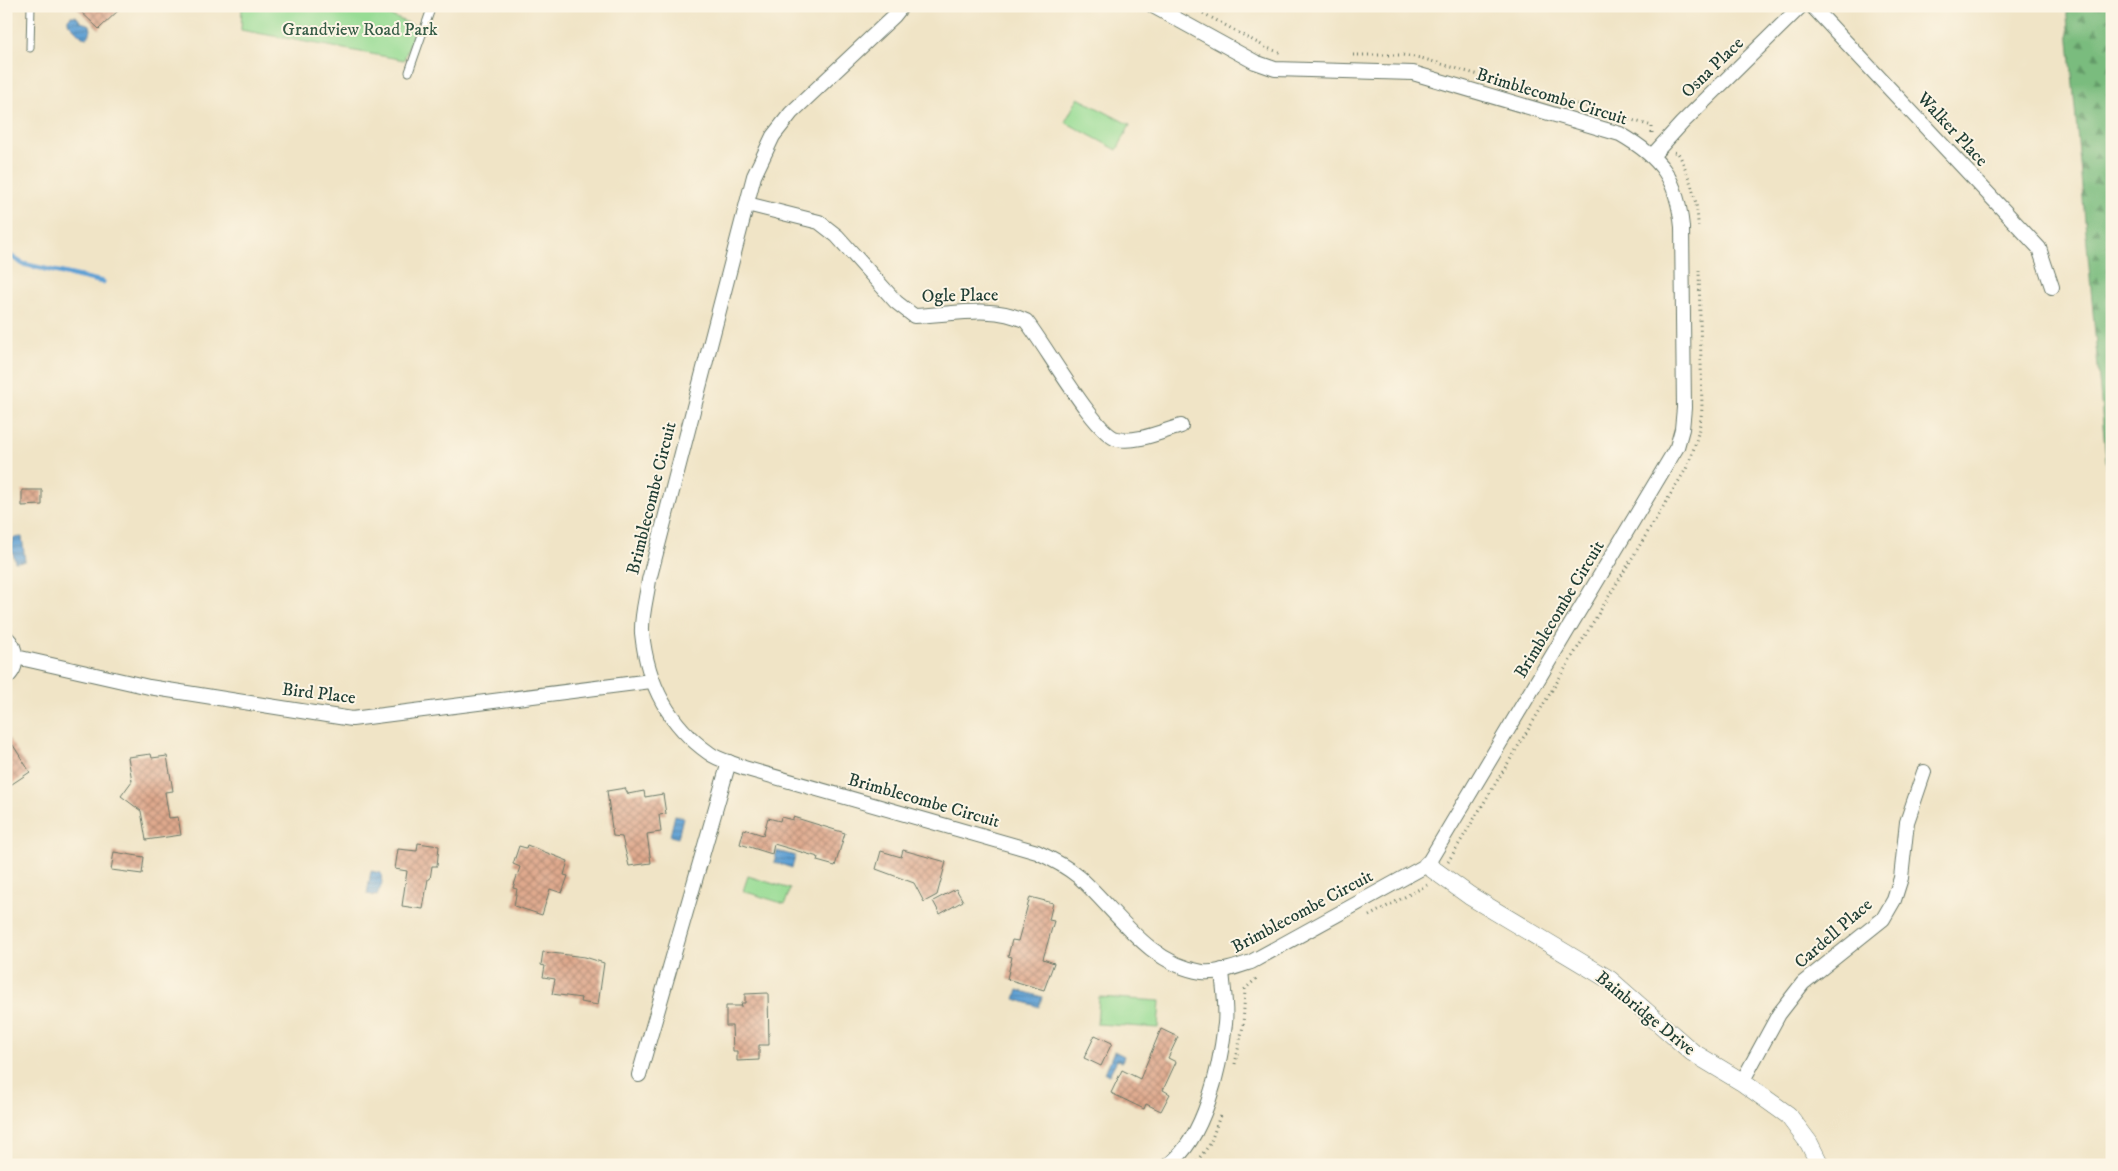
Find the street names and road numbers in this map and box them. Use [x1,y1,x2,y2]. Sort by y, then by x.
street label: Osna Place [1677,33,1749,103]
street label: Brimblecombe Circuit [1473,63,1630,130]
street label: Walker Place [1912,87,1992,172]
street label: Ogle Place [921,284,999,308]
street label: Brimblecombe Circuit [622,419,682,577]
street label: Brimblecombe Circuit [1510,536,1610,682]
street label: Bird Place [281,679,357,709]
street label: Brimblecombe Circuit [845,769,1002,833]
street label: Brimblecombe Circuit [1228,865,1377,958]
street label: Cardell Place [1790,894,1877,974]
street label: Bainbridge Drive [1591,967,1700,1061]

